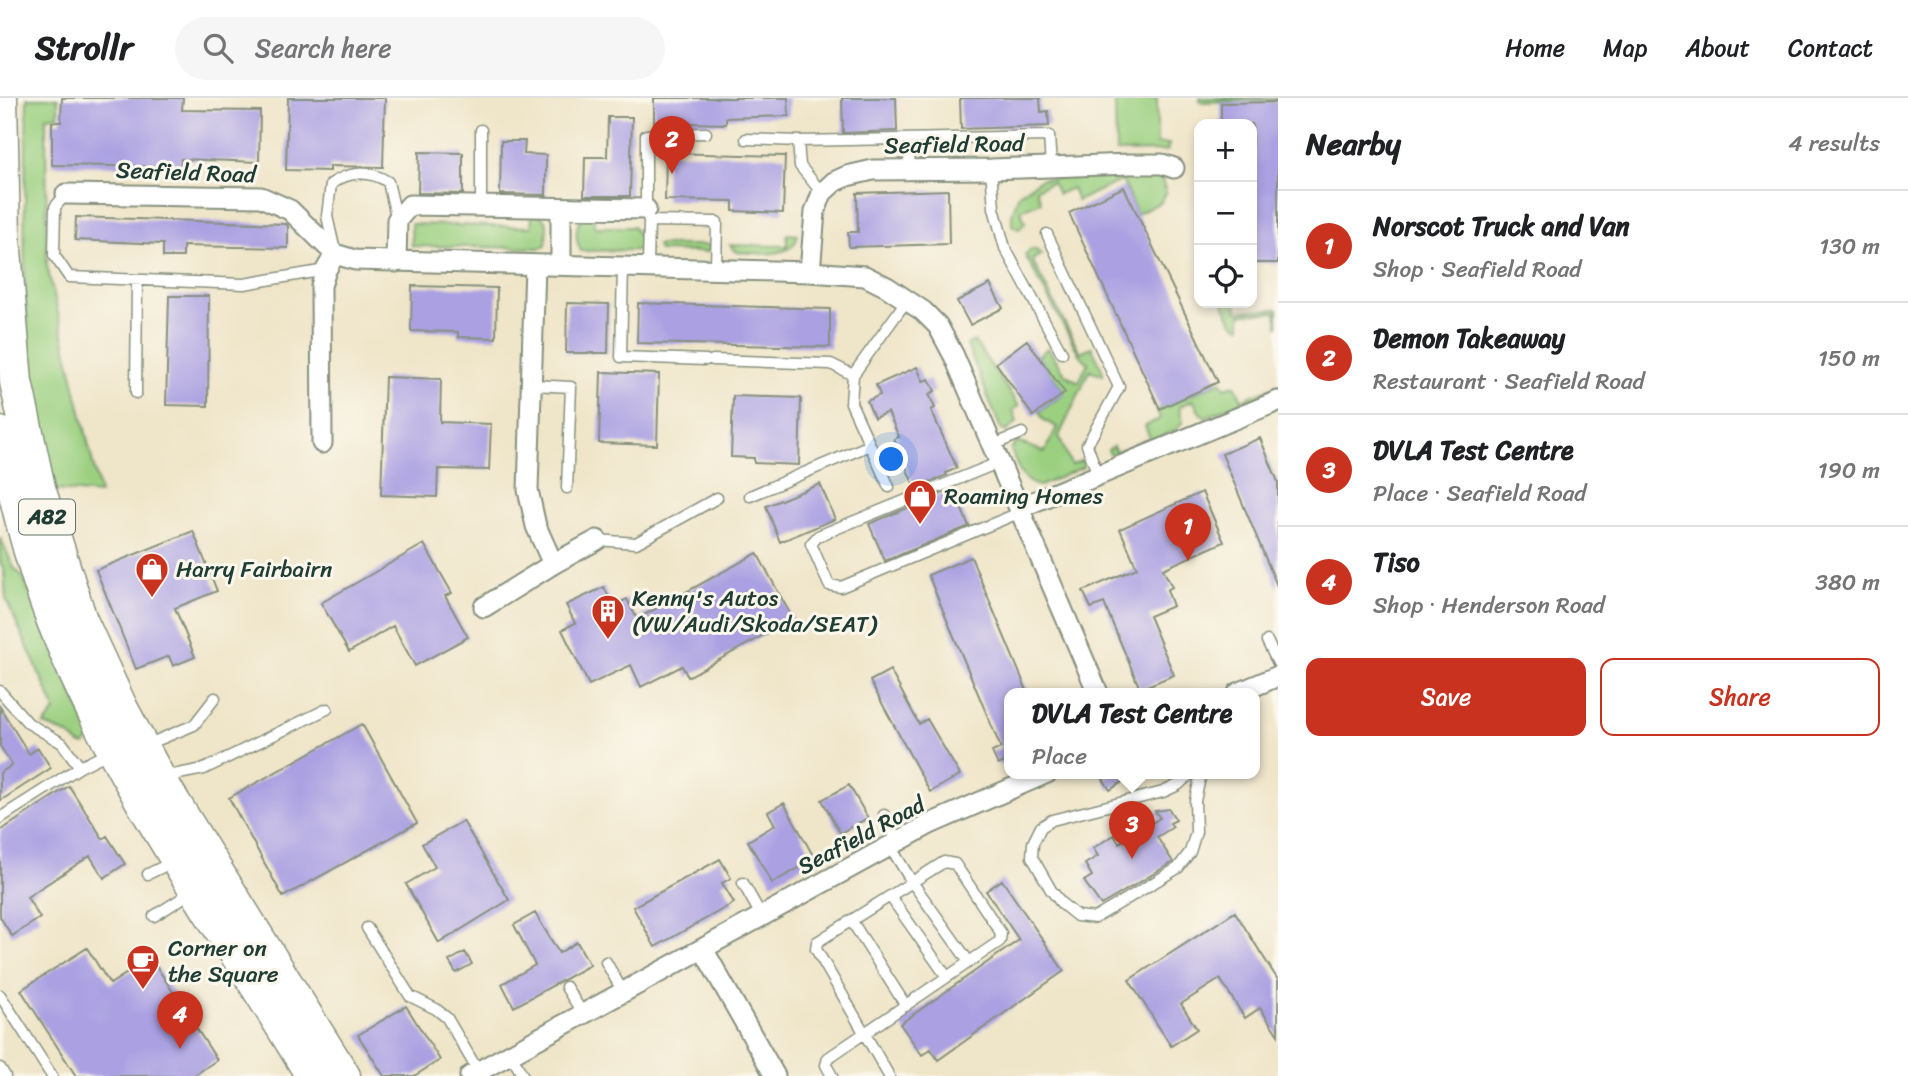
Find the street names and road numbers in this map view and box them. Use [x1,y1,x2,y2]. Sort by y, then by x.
street label: Seafield Road [884,123,1026,166]
street label: Seafield Road [115,150,258,195]
road number: A82 [19,500,75,534]
street label: Seafield Road [790,784,934,886]

